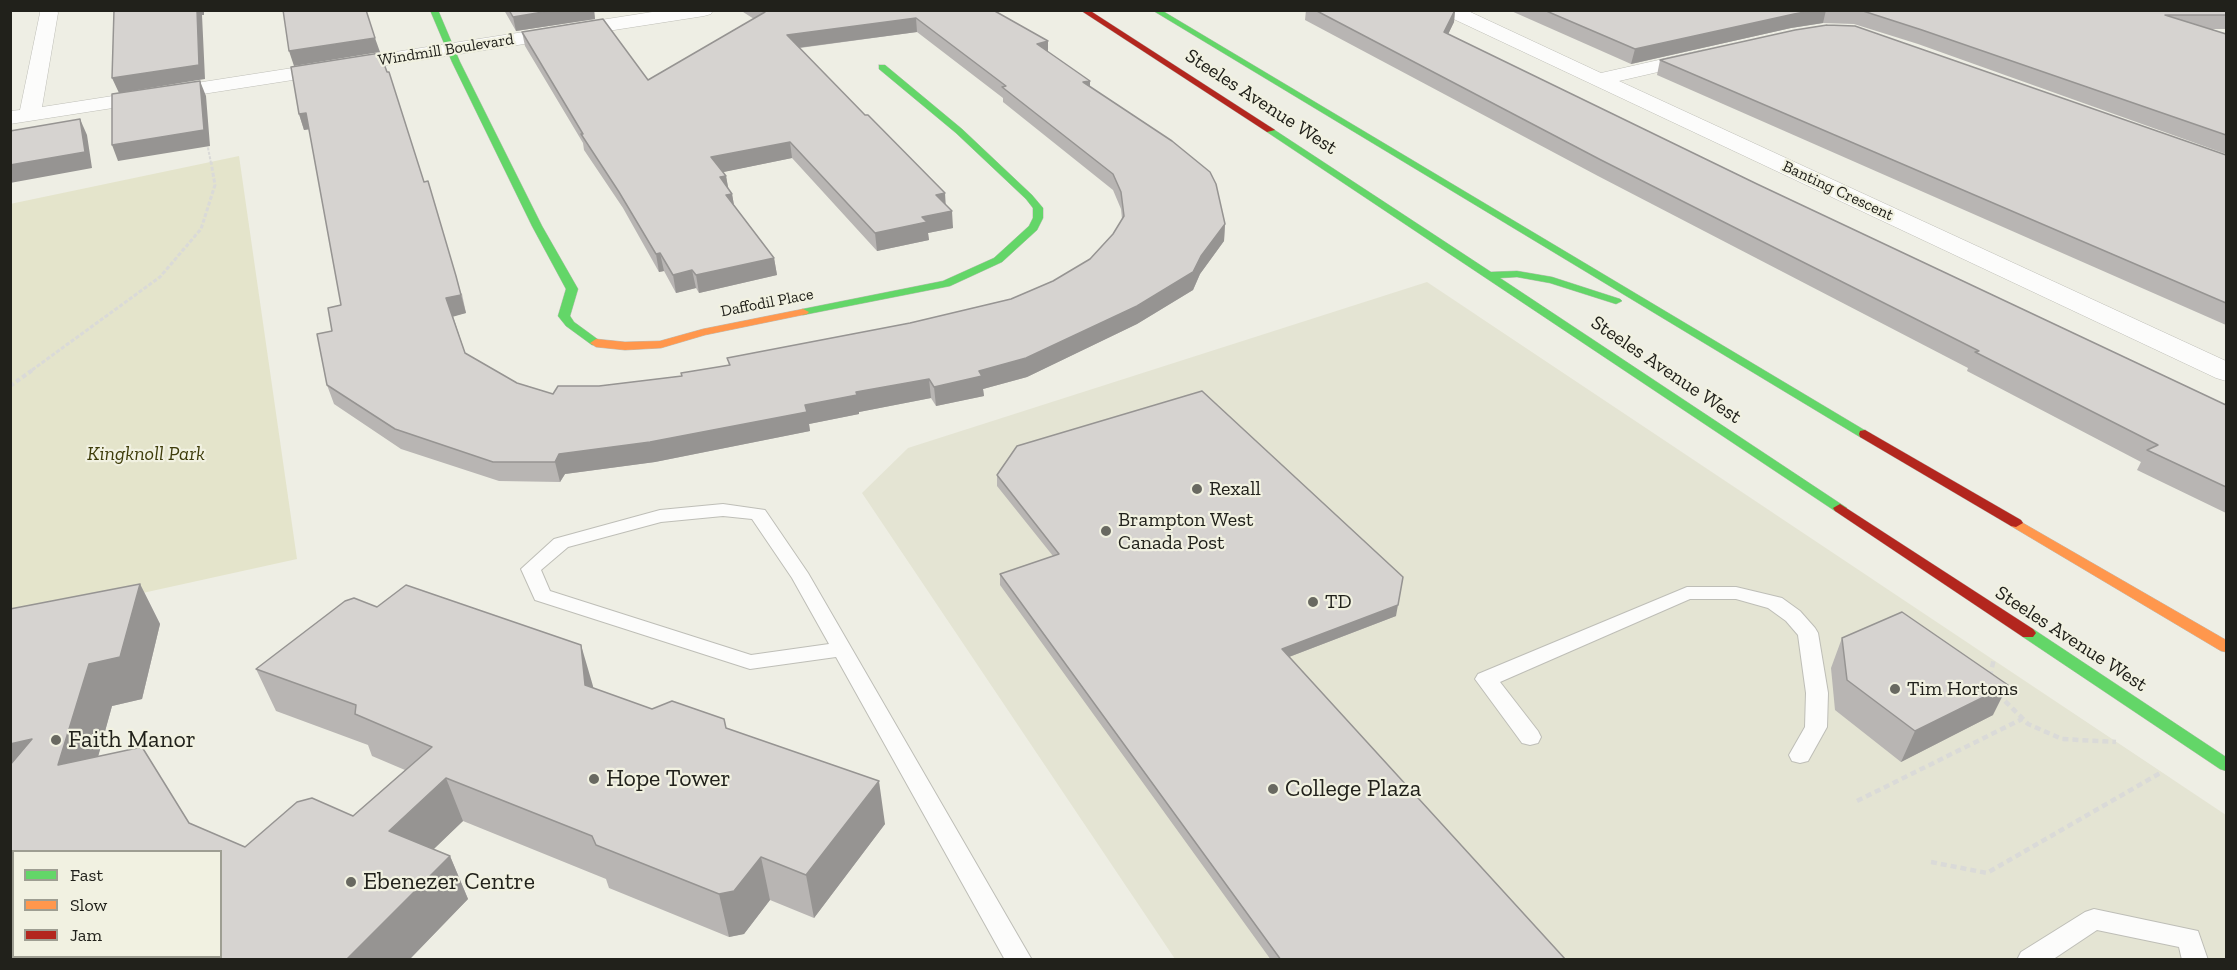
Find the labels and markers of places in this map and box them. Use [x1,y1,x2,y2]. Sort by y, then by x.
place label: Rexall [1209,477,1261,501]
marker: Rexall [1190,482,1204,496]
place label: Brampton West Canada Post [1118,508,1253,555]
marker: Brampton West Canada Post [1099,524,1113,538]
place label: TD [1325,590,1351,614]
marker: TD [1306,595,1320,609]
place label: Tim Hortons [1907,677,2018,701]
marker: Tim Hortons [1888,682,1902,696]
place label: Faith Manor [68,726,196,754]
marker: Faith Manor [49,733,63,747]
place label: Hope Tower [606,765,731,793]
marker: Hope Tower [587,772,601,786]
place label: College Plaza [1285,775,1421,803]
marker: College Plaza [1266,782,1280,796]
place label: Ebenezer Centre [363,868,535,896]
marker: Ebenezer Centre [344,875,358,889]

